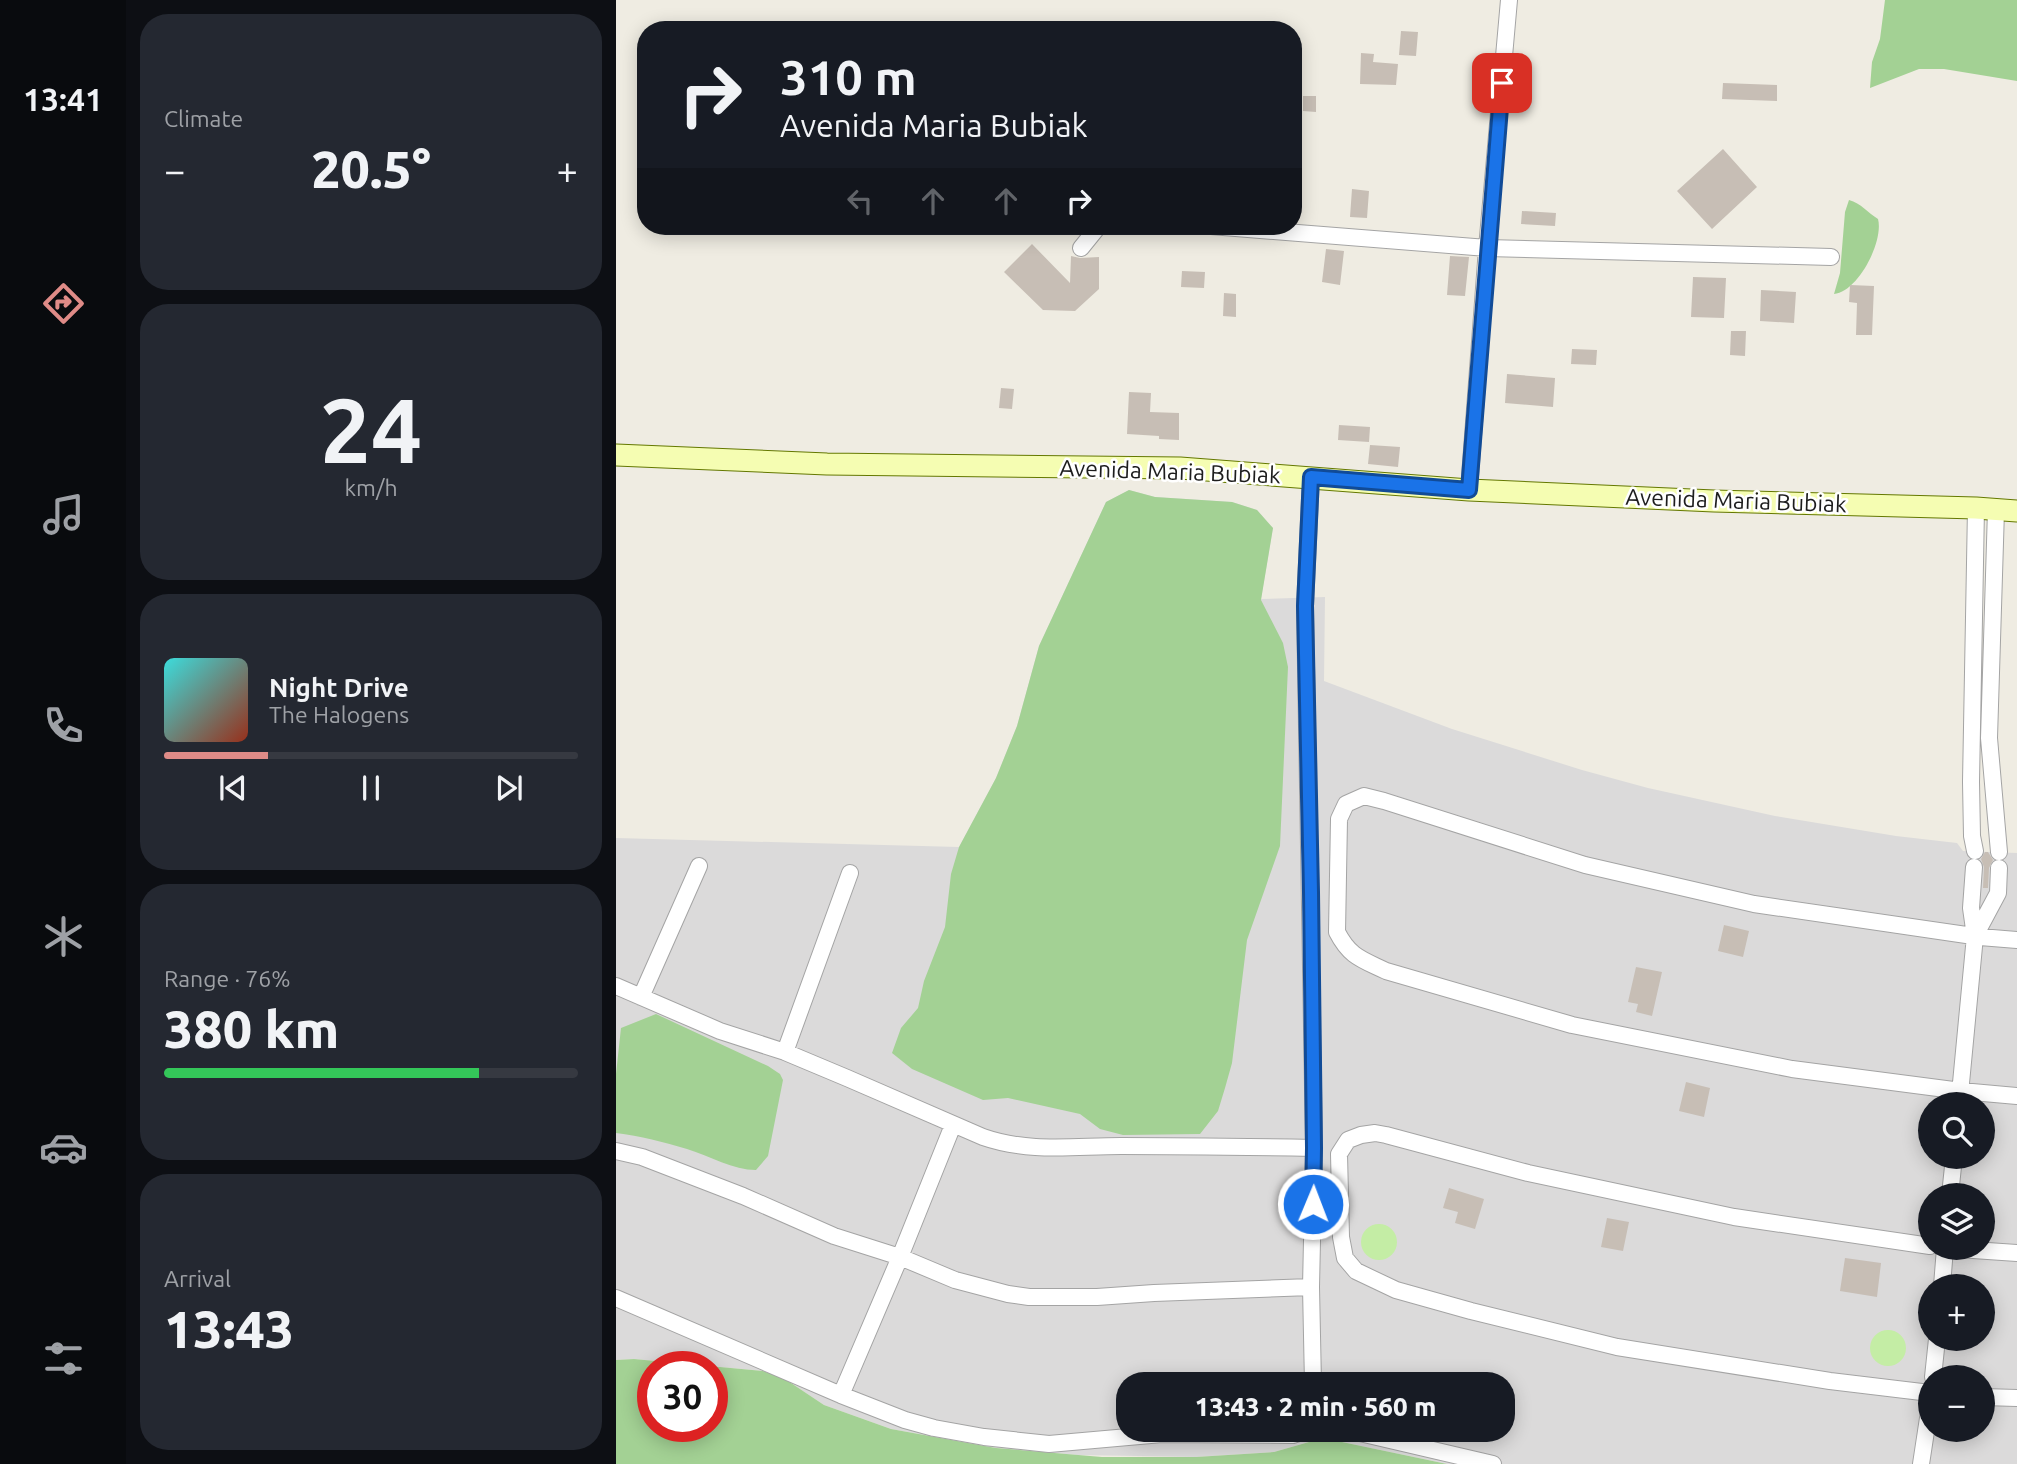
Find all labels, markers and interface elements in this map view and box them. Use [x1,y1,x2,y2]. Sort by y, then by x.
icon: right [665,49,756,140]
text: 310 m [780,49,917,104]
pin [1472,53,1532,113]
icon: arrive [1483,64,1521,102]
text: 13:41 [23,81,103,117]
text: Climate [164,106,243,131]
text: Avenida Maria Bubiak [780,107,1088,143]
text: 20.5° [311,140,431,198]
text: − [164,149,185,191]
text: + [557,149,578,191]
icon: left [841,182,879,220]
icon: ahead [914,182,952,220]
icon: ahead [987,182,1025,220]
icon: right [1060,182,1098,220]
icon: directions [39,279,88,328]
text: 24 [320,378,422,480]
street label: Avenida Maria Bubiak [1059,455,1281,487]
text: km/h [344,475,398,500]
street label: Avenida Maria Bubiak [1625,484,1847,516]
icon: music [39,490,88,539]
text: Night Drive [269,673,409,702]
icon: phone [39,701,88,750]
text: The Halogens [269,702,409,727]
icon: previous [214,769,252,807]
icon: pause [352,769,390,807]
icon: next [490,769,528,807]
icon: climate [39,912,88,961]
text: Range · 76% [164,966,291,991]
text: 380 km [164,1000,339,1058]
map controls [1918,1092,1995,1442]
button: search [1918,1092,1995,1169]
icon: car [39,1123,88,1172]
position arrow [1276,1167,1350,1241]
button: layers [1918,1183,1995,1260]
text: Arrival [164,1266,231,1291]
button: + [1918,1274,1995,1351]
text: 13:43 [164,1300,294,1358]
icon: filters [39,1334,88,1383]
speed limit sign: 30 [637,1351,728,1442]
button: − [1918,1365,1995,1442]
text: 13:43 · 2 min · 560 m [1195,1392,1436,1421]

